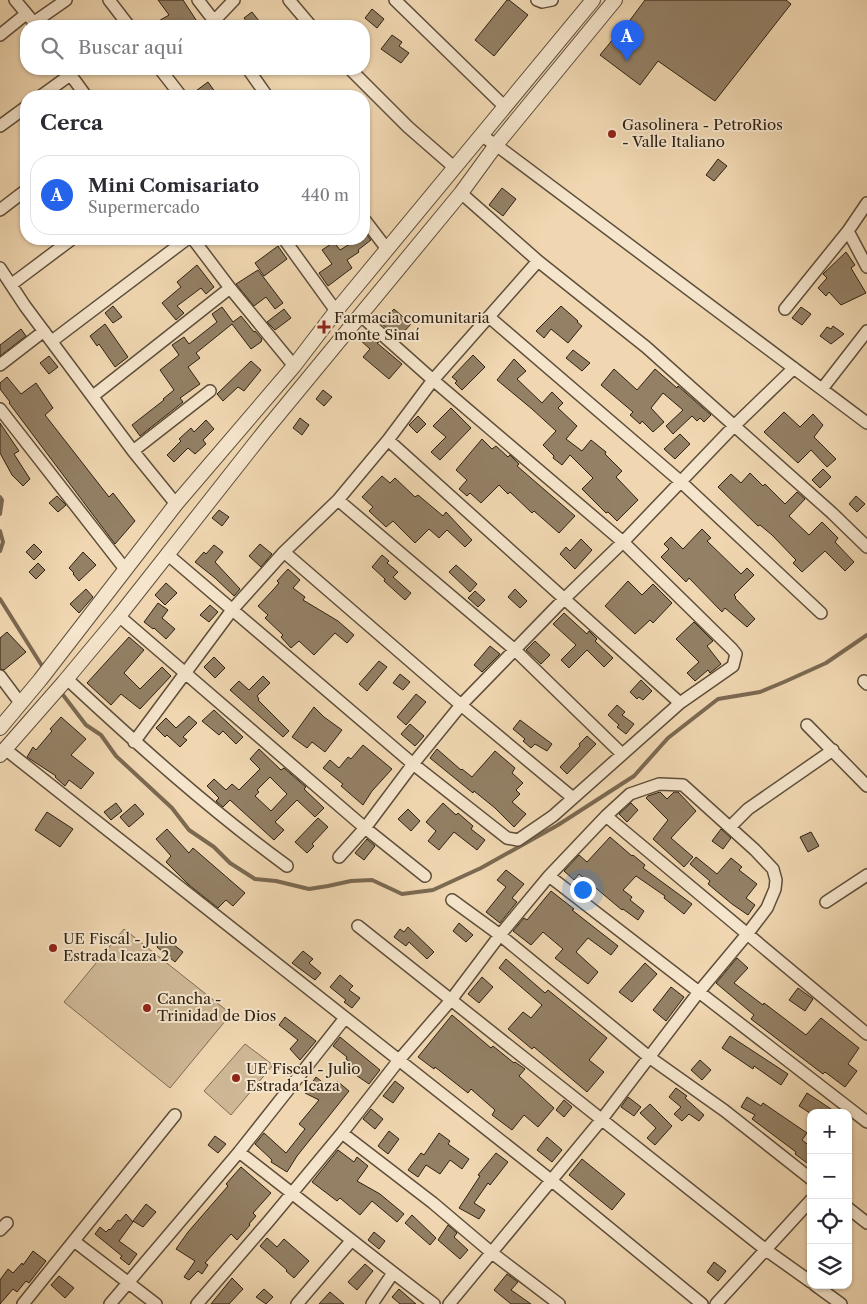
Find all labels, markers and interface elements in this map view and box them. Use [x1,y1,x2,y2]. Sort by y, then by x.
search box [20,20,370,75]
pin: A [611,20,643,61]
icon: search [38,34,66,62]
text: Buscar aquí [78,36,183,59]
text: Cerca [40,110,103,135]
place label: Gasolinera - PetroRios - Valle Italiano [622,115,783,151]
marker: Gasolinera - PetroRios - Valle Italiano [606,128,618,140]
text: Mini Comisariato [88,174,259,197]
text: A [51,185,63,205]
text: 440 m [301,185,349,205]
text: Supermercado [88,197,200,217]
place label: Farmacia comunitaria monte Sinaí [334,308,490,344]
marker: Farmacia comunitaria monte Sinaí [318,321,330,333]
your location [570,877,596,903]
place label: UE Fiscal - Julio Estrada Icaza 2 [63,929,177,965]
marker: UE Fiscal - Julio Estrada Icaza 2 [47,942,59,954]
place label: Cancha - Trinidad de Dios [157,989,276,1025]
marker: Cancha - Trinidad de Dios [141,1002,153,1014]
place label: UE Fiscal - Julio Estrada Icaza [246,1059,360,1095]
marker: UE Fiscal - Julio Estrada Icaza [230,1072,242,1084]
map controls [807,1109,852,1289]
button: + [807,1109,852,1154]
button: − [807,1154,852,1199]
button: locate [807,1199,852,1244]
button: layers [807,1244,852,1289]

